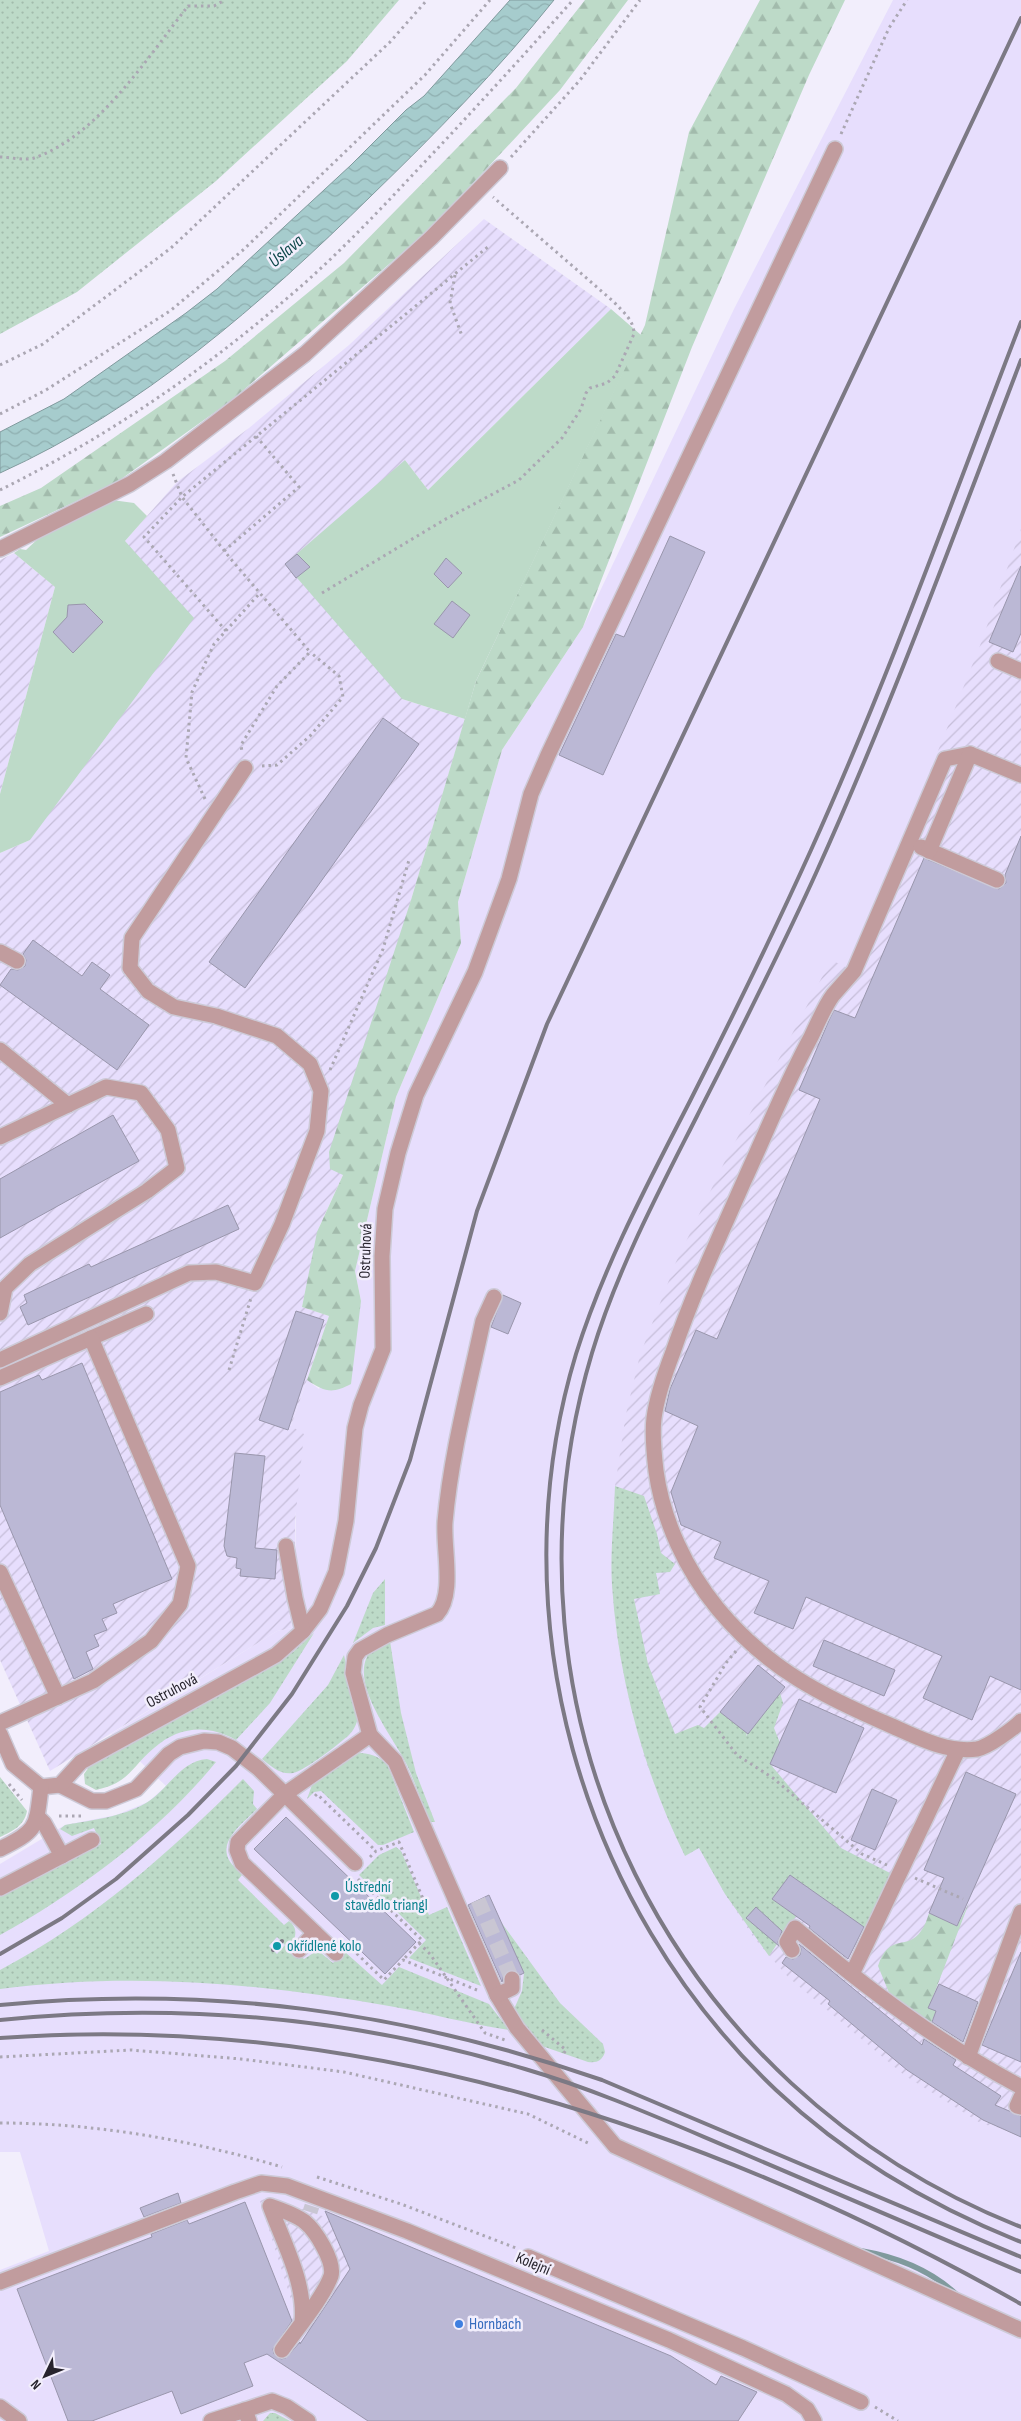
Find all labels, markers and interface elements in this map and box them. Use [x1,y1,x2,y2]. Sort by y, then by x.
water label: Úslava [264,230,308,272]
street label: Ostruhová [356,1223,376,1279]
street label: Ostruhová [143,1670,201,1712]
place label: Ústřední stavědlo triangl [345,1878,428,1915]
marker: Ústřední stavědlo triangl [329,1890,341,1902]
place label: okřídlené kolo [287,1937,361,1956]
marker: okřídlené kolo [271,1940,283,1952]
street label: Kolejní [513,2248,553,2280]
place label: Hornbach [469,2315,521,2334]
marker: Hornbach [453,2318,465,2330]
north arrow [20,2351,70,2401]
text: N [27,2376,45,2393]

